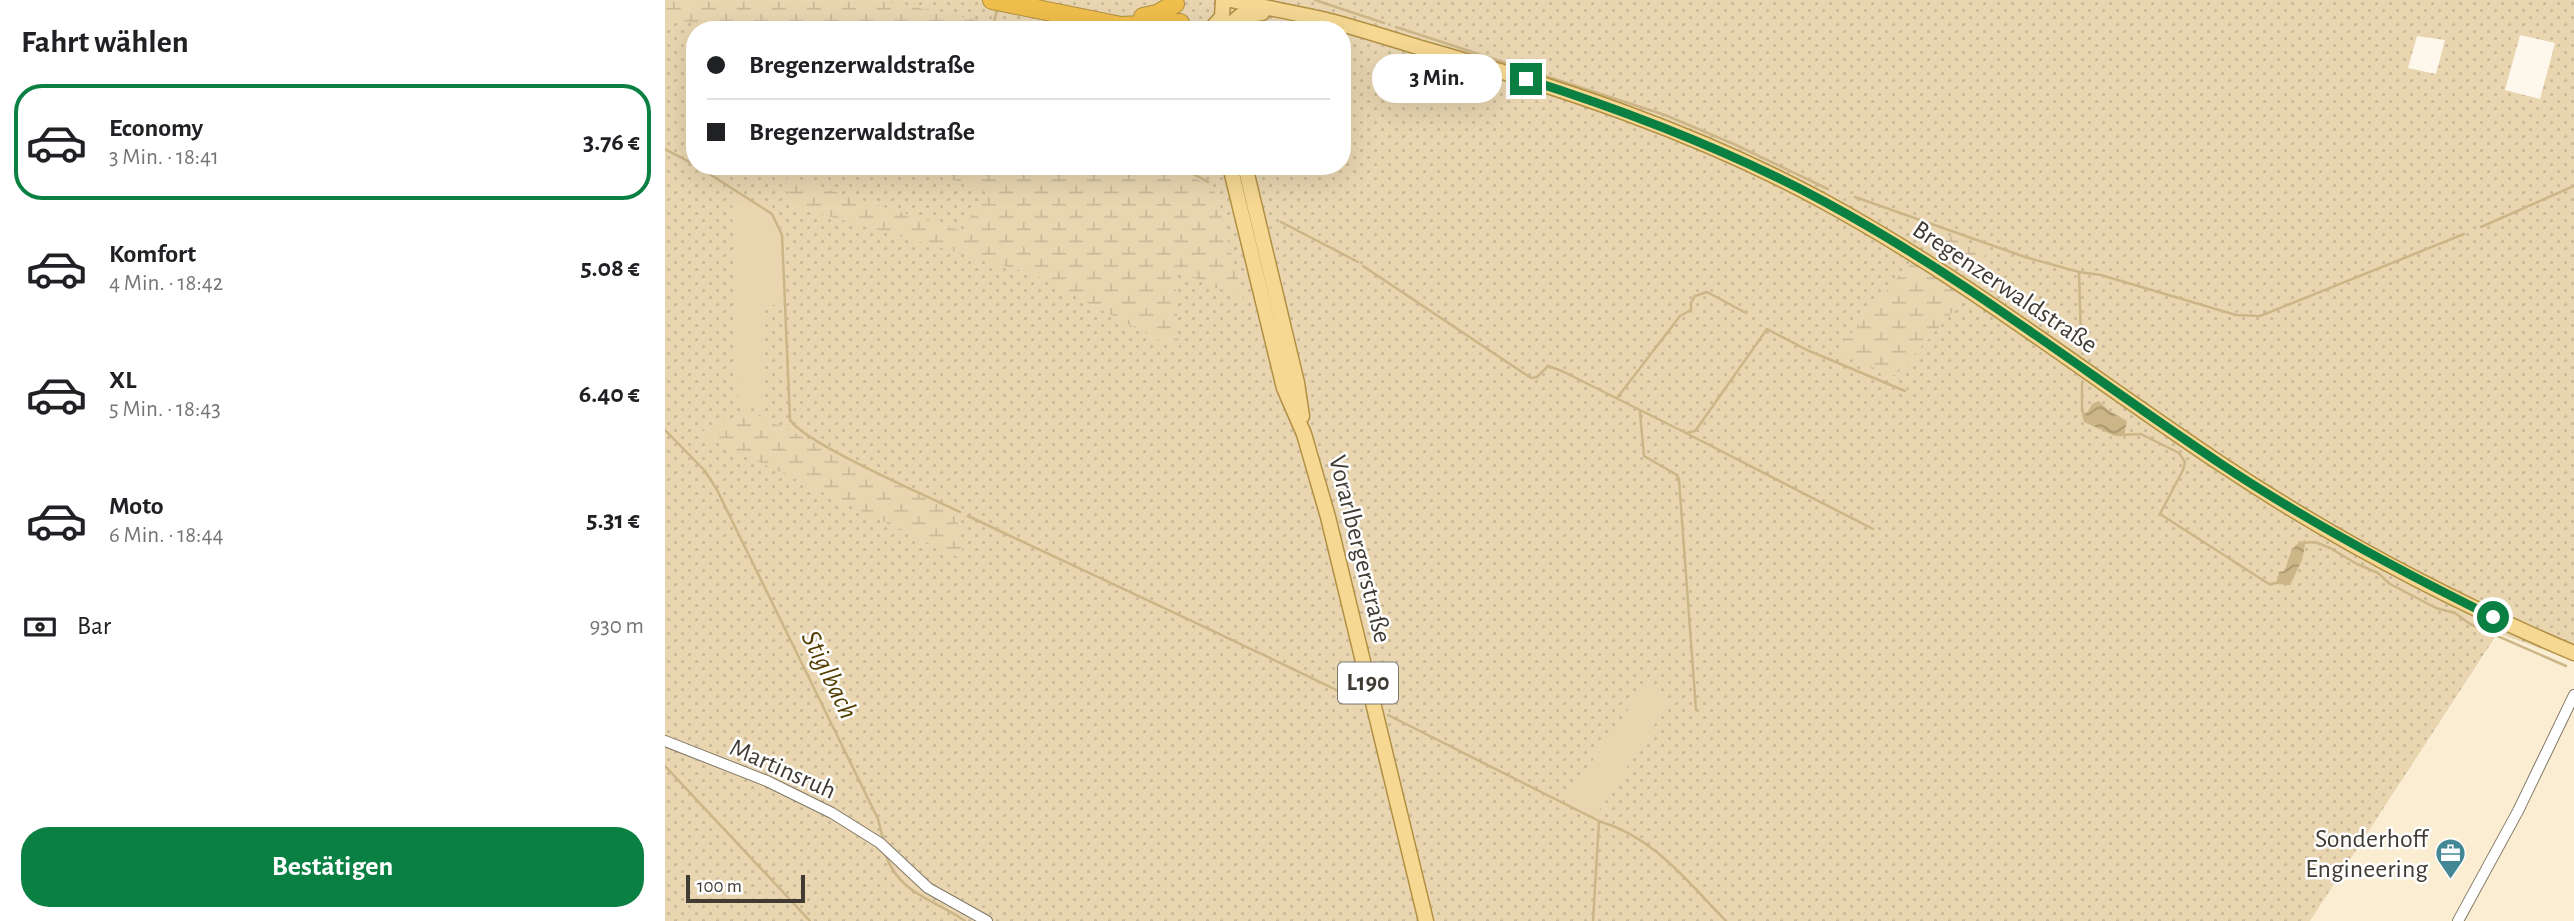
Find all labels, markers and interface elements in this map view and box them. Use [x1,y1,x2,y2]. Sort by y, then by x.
text: Fahrt wählen [21,26,189,58]
text: Bregenzerwaldstraße [749,52,975,78]
callout: 3 Min. [1372,55,1501,104]
route end [1510,63,1542,95]
text: 3 Min. [1409,67,1465,90]
icon: car [25,111,88,174]
text: Economy [109,115,203,141]
text: Bregenzerwaldstraße [749,119,975,145]
text: 3.76 € [583,129,640,155]
text: 3 Min. · 18:41 [109,146,219,169]
street label: Bregenzerwaldstraße [1908,216,2102,358]
icon: car [25,237,88,300]
text: Komfort [109,241,196,267]
text: 5.08 € [580,255,640,281]
text: 4 Min. · 18:42 [109,272,223,295]
icon: car [25,363,88,426]
text: XL [109,367,136,393]
text: 6.40 € [579,381,640,407]
text: 5 Min. · 18:43 [109,398,221,421]
street label: Vorarlbergerstraße [1324,453,1396,645]
icon: car [25,489,88,552]
text: Moto [109,493,164,519]
text: 5.31 € [586,507,640,533]
text: 6 Min. · 18:44 [109,524,224,547]
route start [2477,601,2509,633]
icon: cash [21,608,59,646]
text: Bar [77,613,111,639]
text: 930 m [589,615,644,638]
water label: Stiglbach [796,626,862,724]
road number: L190 [1338,662,1398,704]
street label: Martinsruh [726,734,840,804]
place label: Sonderhoff Engineering [2305,826,2430,882]
button: Bestätigen [21,827,644,907]
office icon: Sonderhoff Engineering [2434,837,2468,881]
scale bar [686,872,805,904]
text: 100 m [697,877,742,896]

